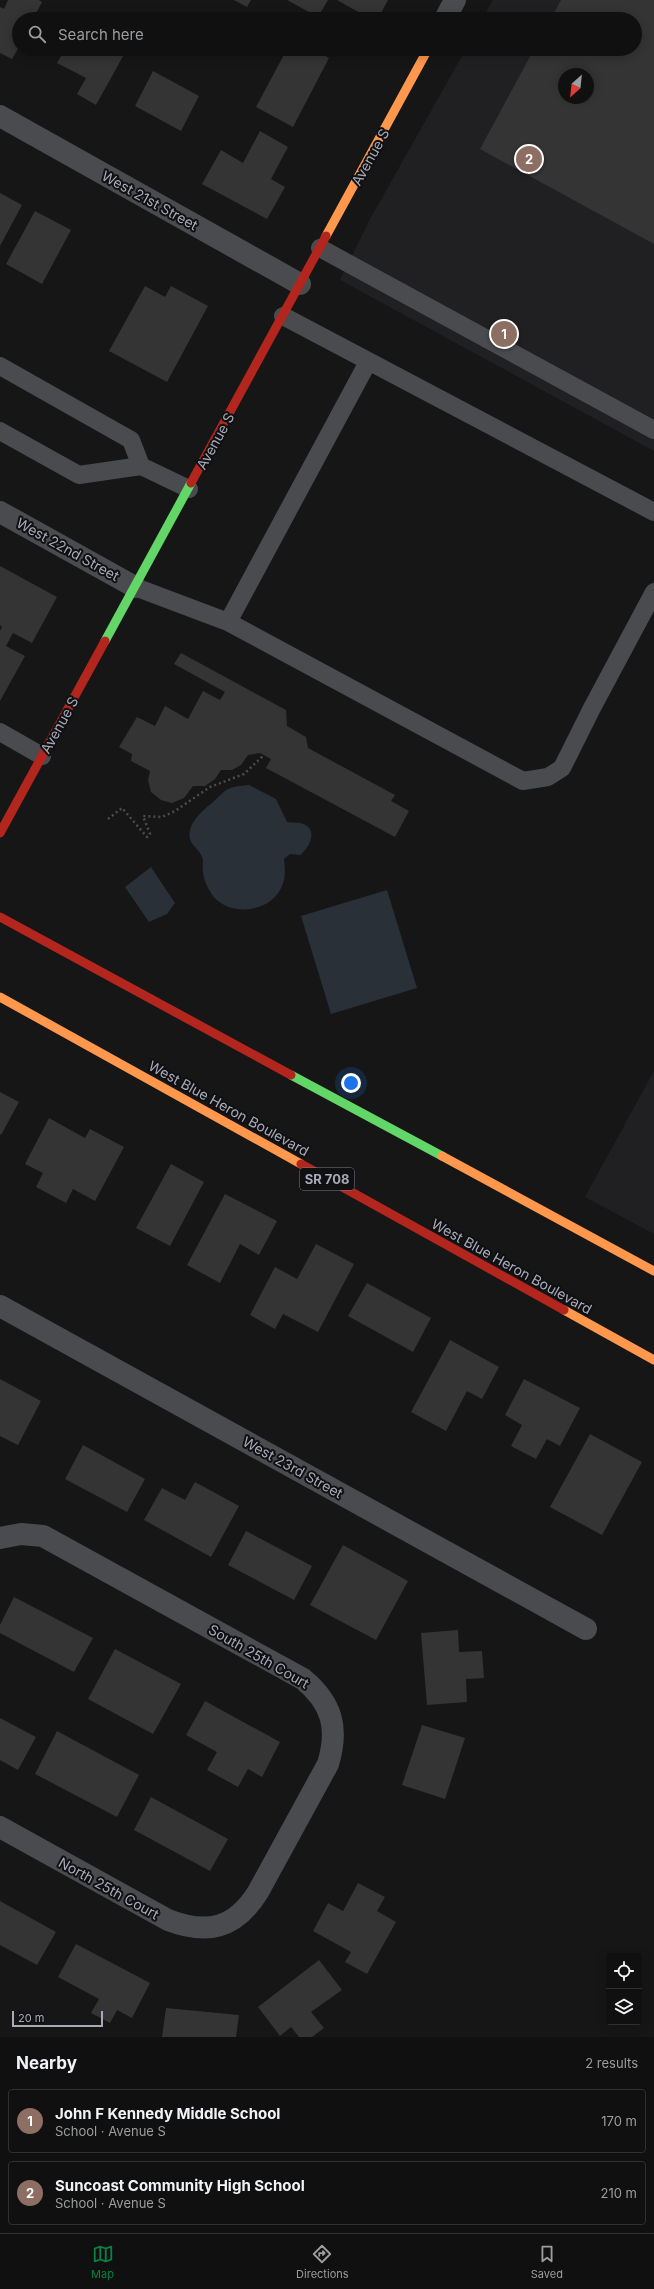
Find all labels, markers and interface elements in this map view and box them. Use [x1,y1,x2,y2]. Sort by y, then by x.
search box [12,12,642,56]
icon: search [26,23,48,45]
text: Search here [58,25,144,44]
north arrow [558,68,594,104]
street label: Avenue S [348,126,392,188]
pin: 2 [516,144,542,174]
street label: West 21st Street [99,167,201,234]
pin: 1 [491,319,517,349]
street label: Avenue S [193,410,237,472]
street label: West 22nd Street [14,514,123,584]
street label: Avenue S [37,694,81,756]
street label: West Blue Heron Boulevard [146,1057,312,1159]
your location [341,1073,361,1093]
road number: SR 708 [300,1168,354,1190]
street label: West Blue Heron Boulevard [429,1215,595,1317]
street label: West 23rd Street [240,1433,346,1502]
street label: South 25th Court [206,1620,313,1692]
street label: North 25th Court [56,1853,162,1923]
map controls [606,1953,642,2025]
button: locate [606,1953,642,1989]
button: layers [606,1989,642,2025]
scale bar [12,2009,103,2028]
text: 20 m [18,2011,44,2025]
text: Nearby [16,2053,77,2073]
text: 2 results [585,2055,638,2071]
text: John F Kennedy Middle School [55,2104,280,2123]
text: 1 [27,2113,33,2129]
text: 170 m [601,2113,637,2129]
text: School · Avenue S [55,2123,166,2139]
text: Suncoast Community High School [55,2176,305,2195]
text: 2 [26,2185,34,2201]
text: 210 m [601,2185,637,2201]
text: School · Avenue S [55,2195,166,2211]
tab: Map [91,2243,114,2281]
tab: Directions [296,2243,349,2281]
tab: Saved [531,2243,563,2281]

